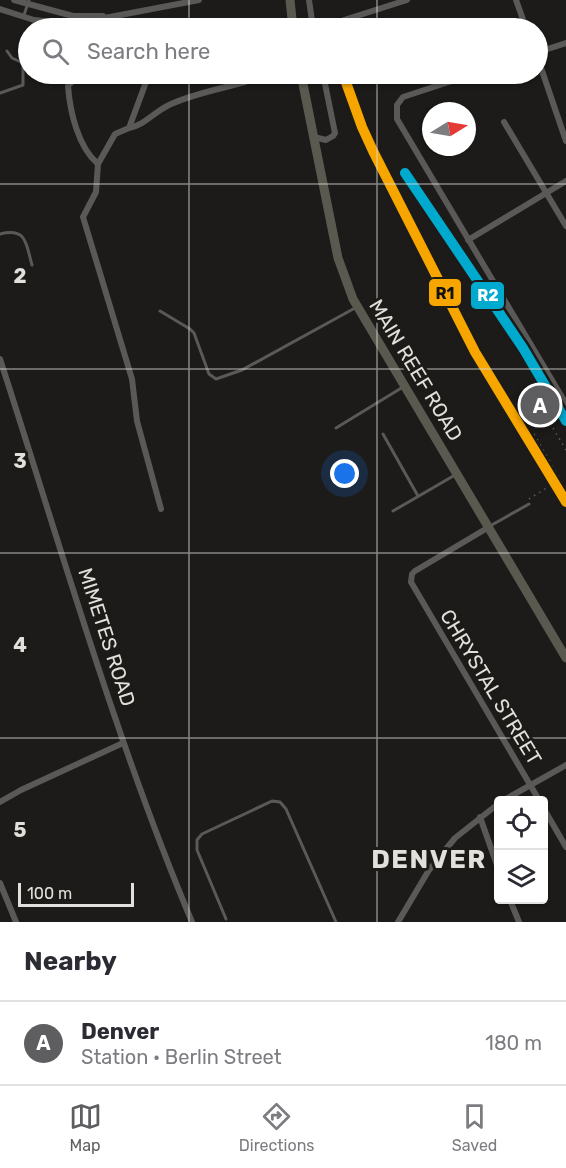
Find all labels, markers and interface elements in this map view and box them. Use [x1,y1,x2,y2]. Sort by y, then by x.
search box [18,18,548,84]
icon: search [39,35,72,68]
text: Search here [87,38,210,65]
north arrow [422,102,476,156]
text: 2 [14,264,27,288]
line badge: R1 [428,278,462,307]
line badge: R2 [470,281,505,310]
text: R1 [435,284,455,303]
text: R2 [477,286,499,305]
street label: MAIN REEF ROAD [364,295,468,445]
pin: A [520,382,560,428]
text: 3 [13,449,27,473]
your location [330,459,359,488]
street label: MIMETES ROAD [73,565,141,709]
street label: CHRYSTAL STREET [435,605,547,769]
text: 4 [13,633,27,657]
map controls [494,796,548,904]
button: locate [494,796,548,850]
text: 5 [14,818,27,842]
district label: DENVER [371,844,487,875]
button: layers [494,850,548,904]
scale bar [18,880,134,908]
text: 100 m [27,884,72,903]
text: Nearby [24,946,117,977]
text: Denver [81,1018,159,1045]
text: A [36,1031,51,1055]
text: 180 m [485,1031,542,1055]
text: Station · Berlin Street [81,1045,282,1069]
tab: Map [69,1100,102,1155]
tab: Directions [239,1100,315,1155]
tab: Saved [452,1100,497,1155]

